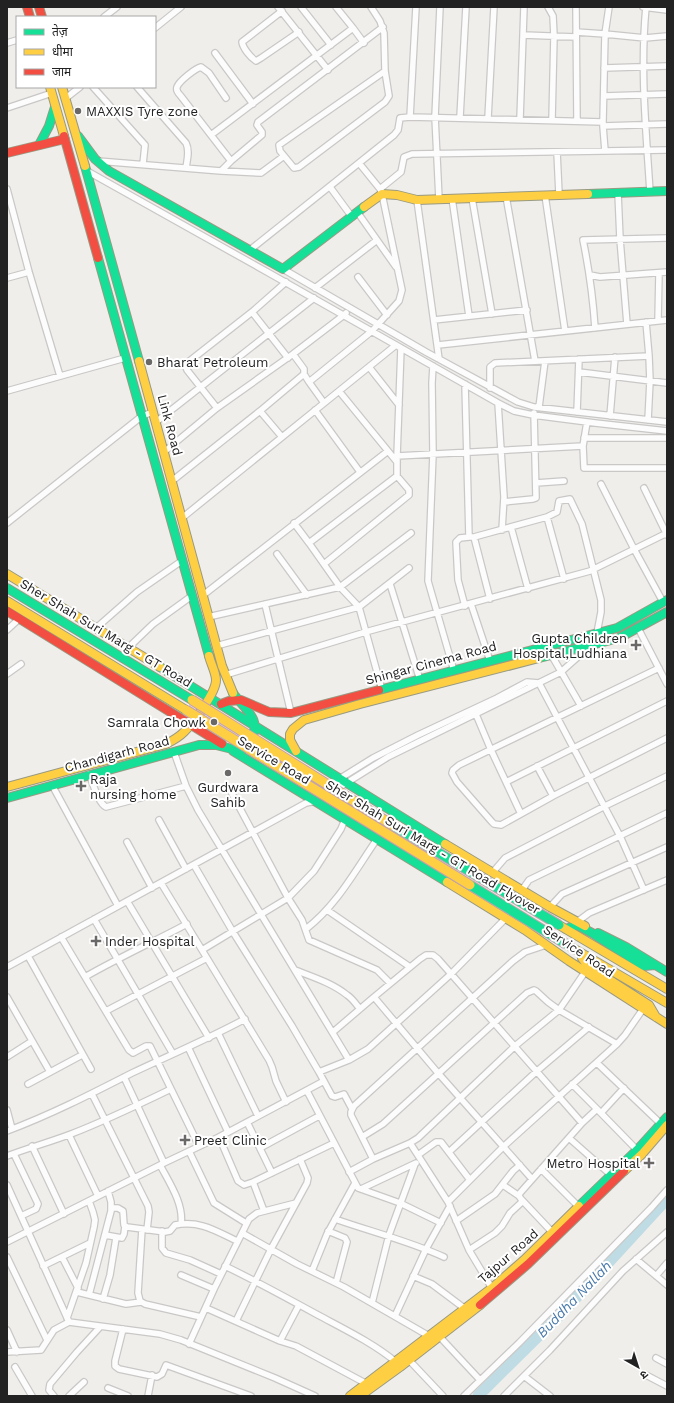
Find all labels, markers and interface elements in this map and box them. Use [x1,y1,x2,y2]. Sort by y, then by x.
legend [16,16,156,88]
text: तेज़ [52,24,69,39]
text: धीमा [52,44,74,59]
text: जाम [52,65,72,79]
place label: MAXXIS Tyre zone [86,104,198,119]
marker: MAXXIS Tyre zone [73,106,83,116]
place label: Bharat Petroleum [157,355,268,370]
marker: Bharat Petroleum [144,357,154,367]
street label: Link Road [155,393,185,457]
street label: Sher Shah Suri Marg - GT Road [17,576,195,690]
place label: Gupta Children Hospital,Ludhiana [513,631,628,661]
street label: Shingar Cinema Road [364,638,498,688]
marker: Gupta Children Hospital,Ludhiana [630,639,642,651]
place label: Samrala Chowk [107,715,207,730]
marker: Samrala Chowk [209,717,219,727]
street label: Service Road [235,732,313,788]
street label: Chandigarh Road [63,733,171,775]
marker: Gurdwara Sahib [223,768,233,778]
place label: Raja nursing home [90,772,177,802]
street label: Sher Shah Suri Marg - GT Road Flyover [323,777,543,917]
marker: Raja nursing home [75,780,87,792]
place label: Gurdwara Sahib [197,780,259,810]
street label: Service Road [541,922,617,980]
place label: Inder Hospital [105,934,194,949]
marker: Inder Hospital [90,935,102,947]
place label: Preet Clinic [194,1133,267,1148]
marker: Preet Clinic [179,1134,191,1146]
place label: Metro Hospital [546,1156,640,1171]
marker: Metro Hospital [643,1157,655,1169]
street label: Tajpur Road [475,1226,541,1286]
water label: Buddha Nallah [533,1257,615,1341]
north arrow [618,1347,658,1387]
text: उ [637,1367,651,1382]

